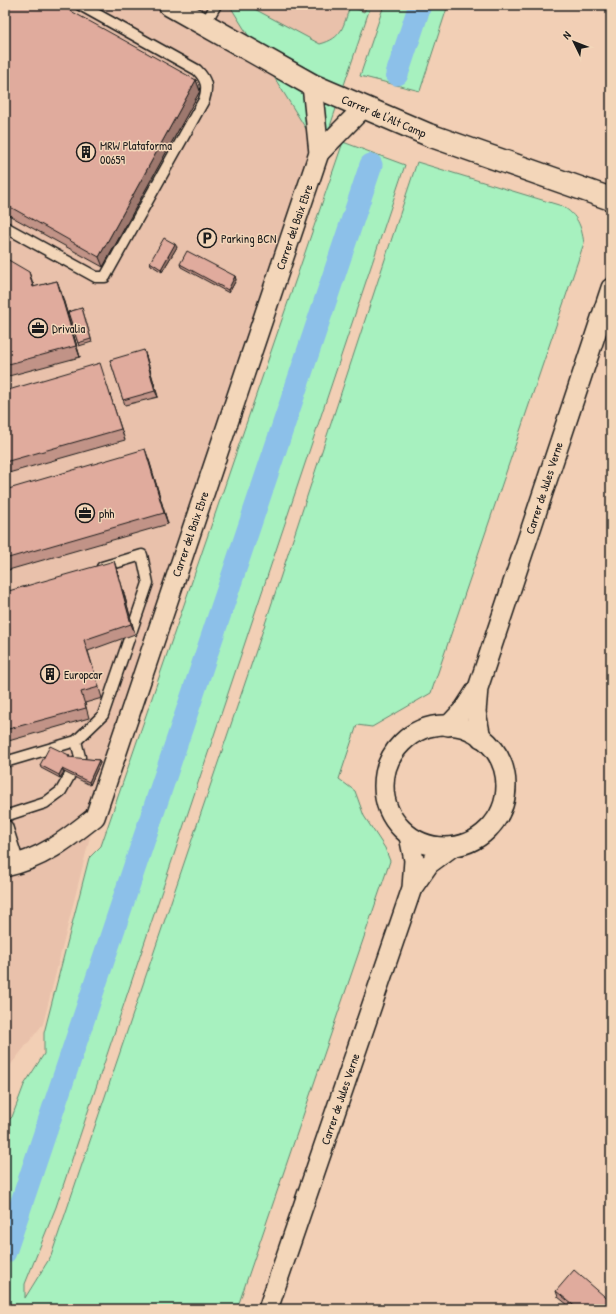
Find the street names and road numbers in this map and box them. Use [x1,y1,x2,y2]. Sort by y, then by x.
street label: Carrer de l'Alt Camp [339,90,429,142]
street label: Carrer del Baix Ebre [271,182,317,272]
street label: Carrer de Jules Verne [521,440,567,536]
street label: Carrer del Baix Ebre [167,489,213,579]
street label: Carrer de Jules Verne [316,1051,364,1147]

